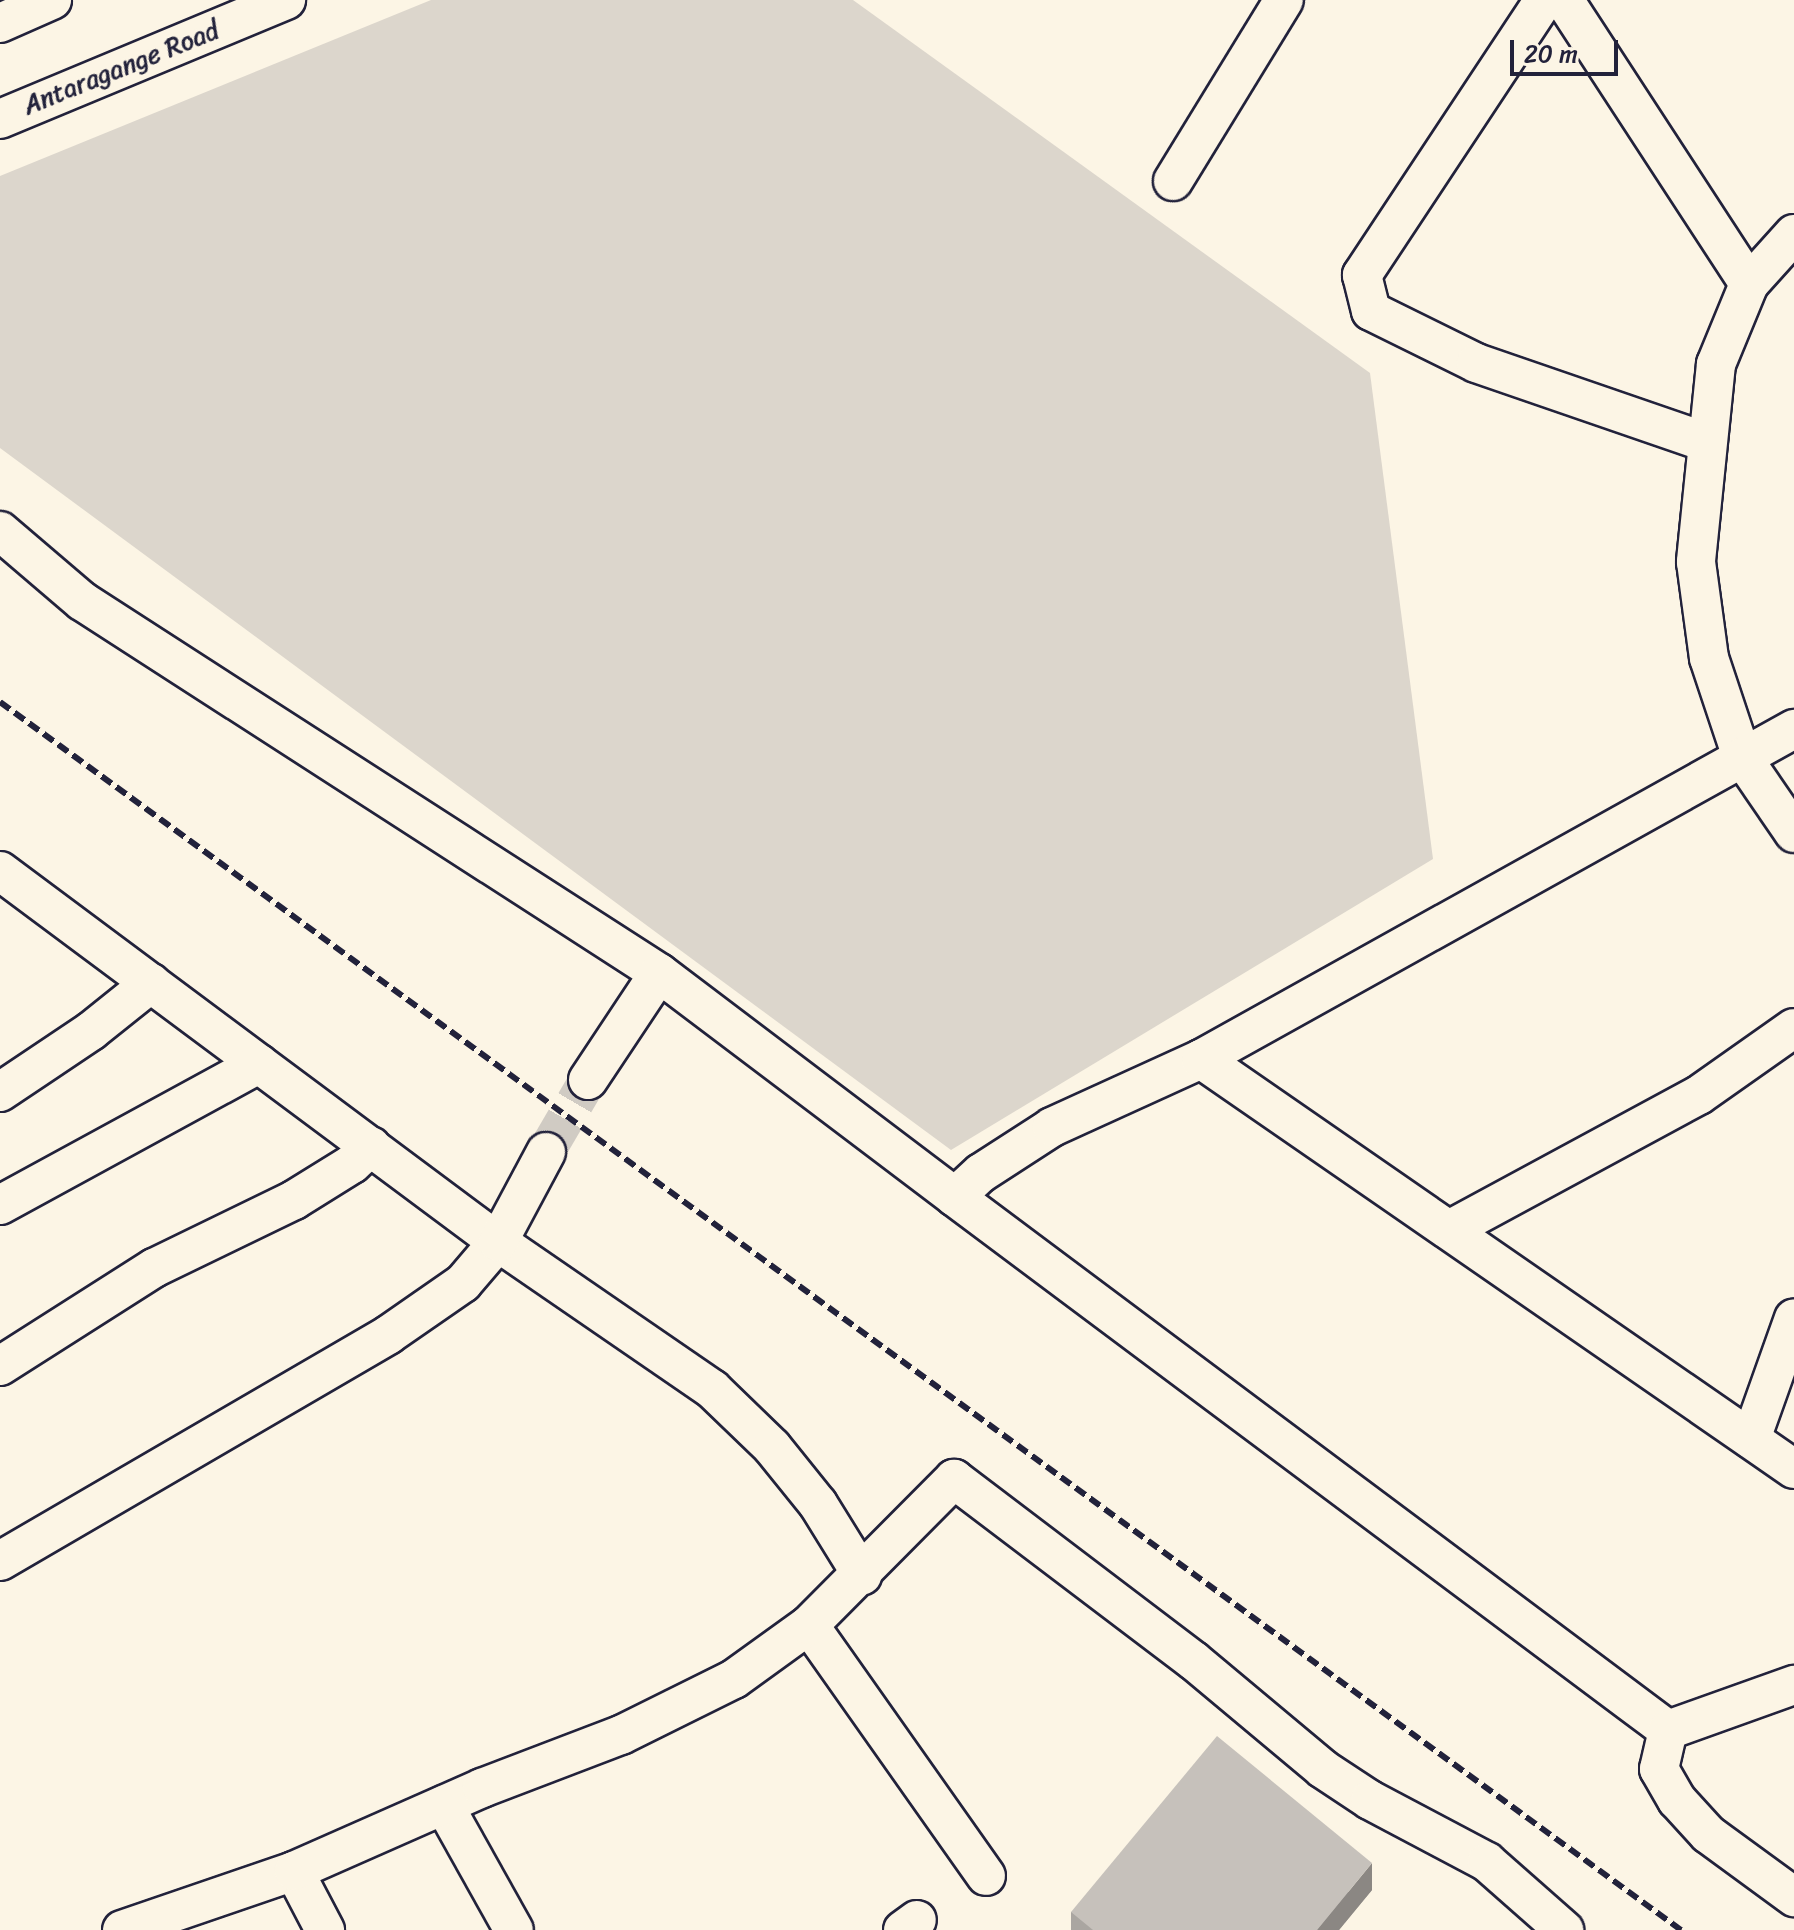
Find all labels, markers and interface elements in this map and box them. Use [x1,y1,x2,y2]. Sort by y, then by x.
street label: Antaragange Road [19,15,223,121]
scale bar [1514,24,1622,74]
text: 20 m [1524,33,1578,75]

